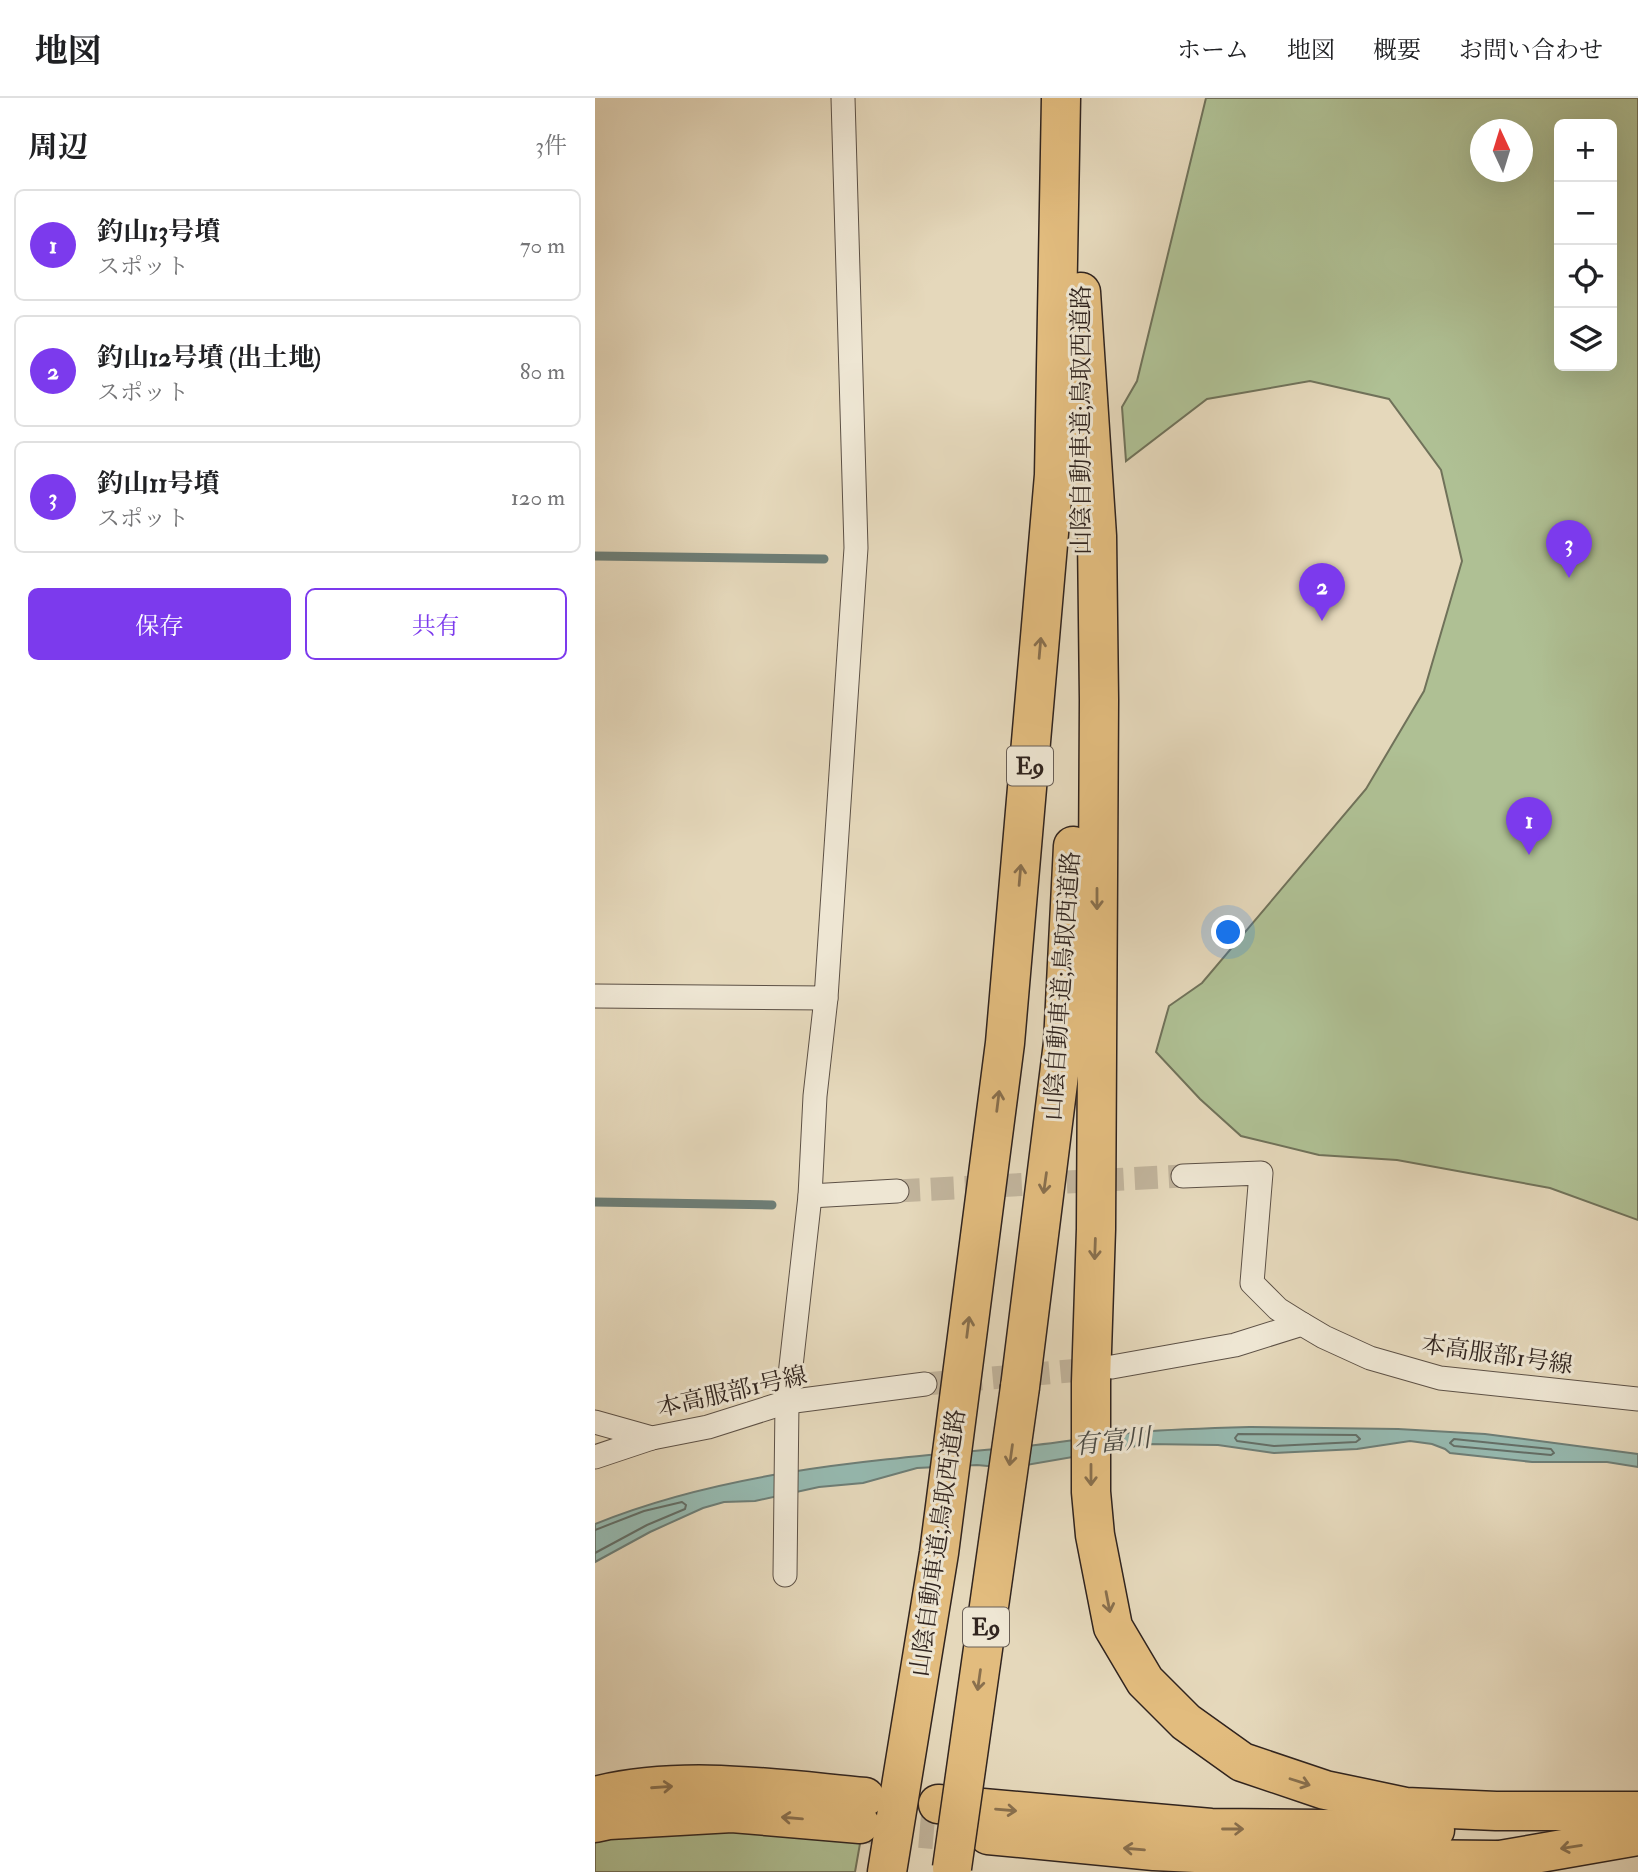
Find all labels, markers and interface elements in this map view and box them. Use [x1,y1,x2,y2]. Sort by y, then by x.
text: 地図 [35,31,101,72]
text: ホーム [1177,35,1249,66]
text: 地図 [1287,35,1335,66]
text: 概要 [1373,35,1421,66]
text: お問い合わせ [1459,35,1603,66]
north arrow [1470,119,1533,182]
map controls [1554,119,1617,371]
button: + [1554,119,1617,182]
text: 周辺 [28,129,88,166]
text: 3件 [535,131,567,160]
button: − [1554,182,1617,245]
text: 釣山13号墳 [97,216,220,248]
text: 1 [49,231,57,260]
text: 70 m [520,231,565,260]
button: locate [1554,245,1617,308]
text: スポット [97,252,189,281]
street label: 山陰自動車道;鳥取西道路 [1066,285,1097,555]
button: layers [1554,308,1617,371]
text: 釣山12号墳 (出土地) [97,342,321,374]
text: 2 [47,357,59,386]
text: 80 m [520,357,565,386]
text: スポット [97,378,189,407]
text: 釣山11号墳 [97,468,220,500]
text: 3 [49,483,57,512]
text: 120 m [511,483,565,512]
text: スポット [97,504,189,533]
pin: 3 [1546,520,1592,578]
pin: 2 [1299,563,1345,621]
button: 保存 [28,588,291,660]
button: 共有 [305,588,567,660]
one-way arrow [1034,638,1047,660]
road number: E9 [1007,746,1053,786]
pin: 1 [1506,797,1552,855]
street label: 山陰自動車道;鳥取西道路 [1037,850,1087,1122]
one-way arrow [1014,864,1027,887]
one-way arrow [1091,887,1104,910]
your location [1211,915,1245,949]
one-way arrow [991,1090,1004,1113]
one-way arrow [1038,1171,1051,1194]
one-way arrow [1088,1237,1102,1260]
one-way arrow [962,1316,975,1339]
street label: 本高服部1号線 [1419,1329,1575,1381]
street label: 本高服部1号線 [654,1360,810,1424]
street label: 山陰自動車道;鳥取西道路 [904,1407,972,1679]
water label: 有富川 [1072,1422,1155,1462]
one-way arrow [1004,1443,1017,1465]
one-way arrow [1084,1463,1098,1486]
one-way arrow [1102,1590,1116,1613]
road number: E9 [963,1608,1009,1646]
one-way arrow [972,1668,985,1691]
one-way arrow [1288,1777,1310,1789]
one-way arrow [651,1780,674,1793]
one-way arrow [994,1804,1017,1817]
one-way arrow [782,1811,804,1824]
one-way arrow [1221,1822,1244,1836]
one-way arrow [1560,1841,1583,1854]
one-way arrow [1124,1842,1146,1855]

